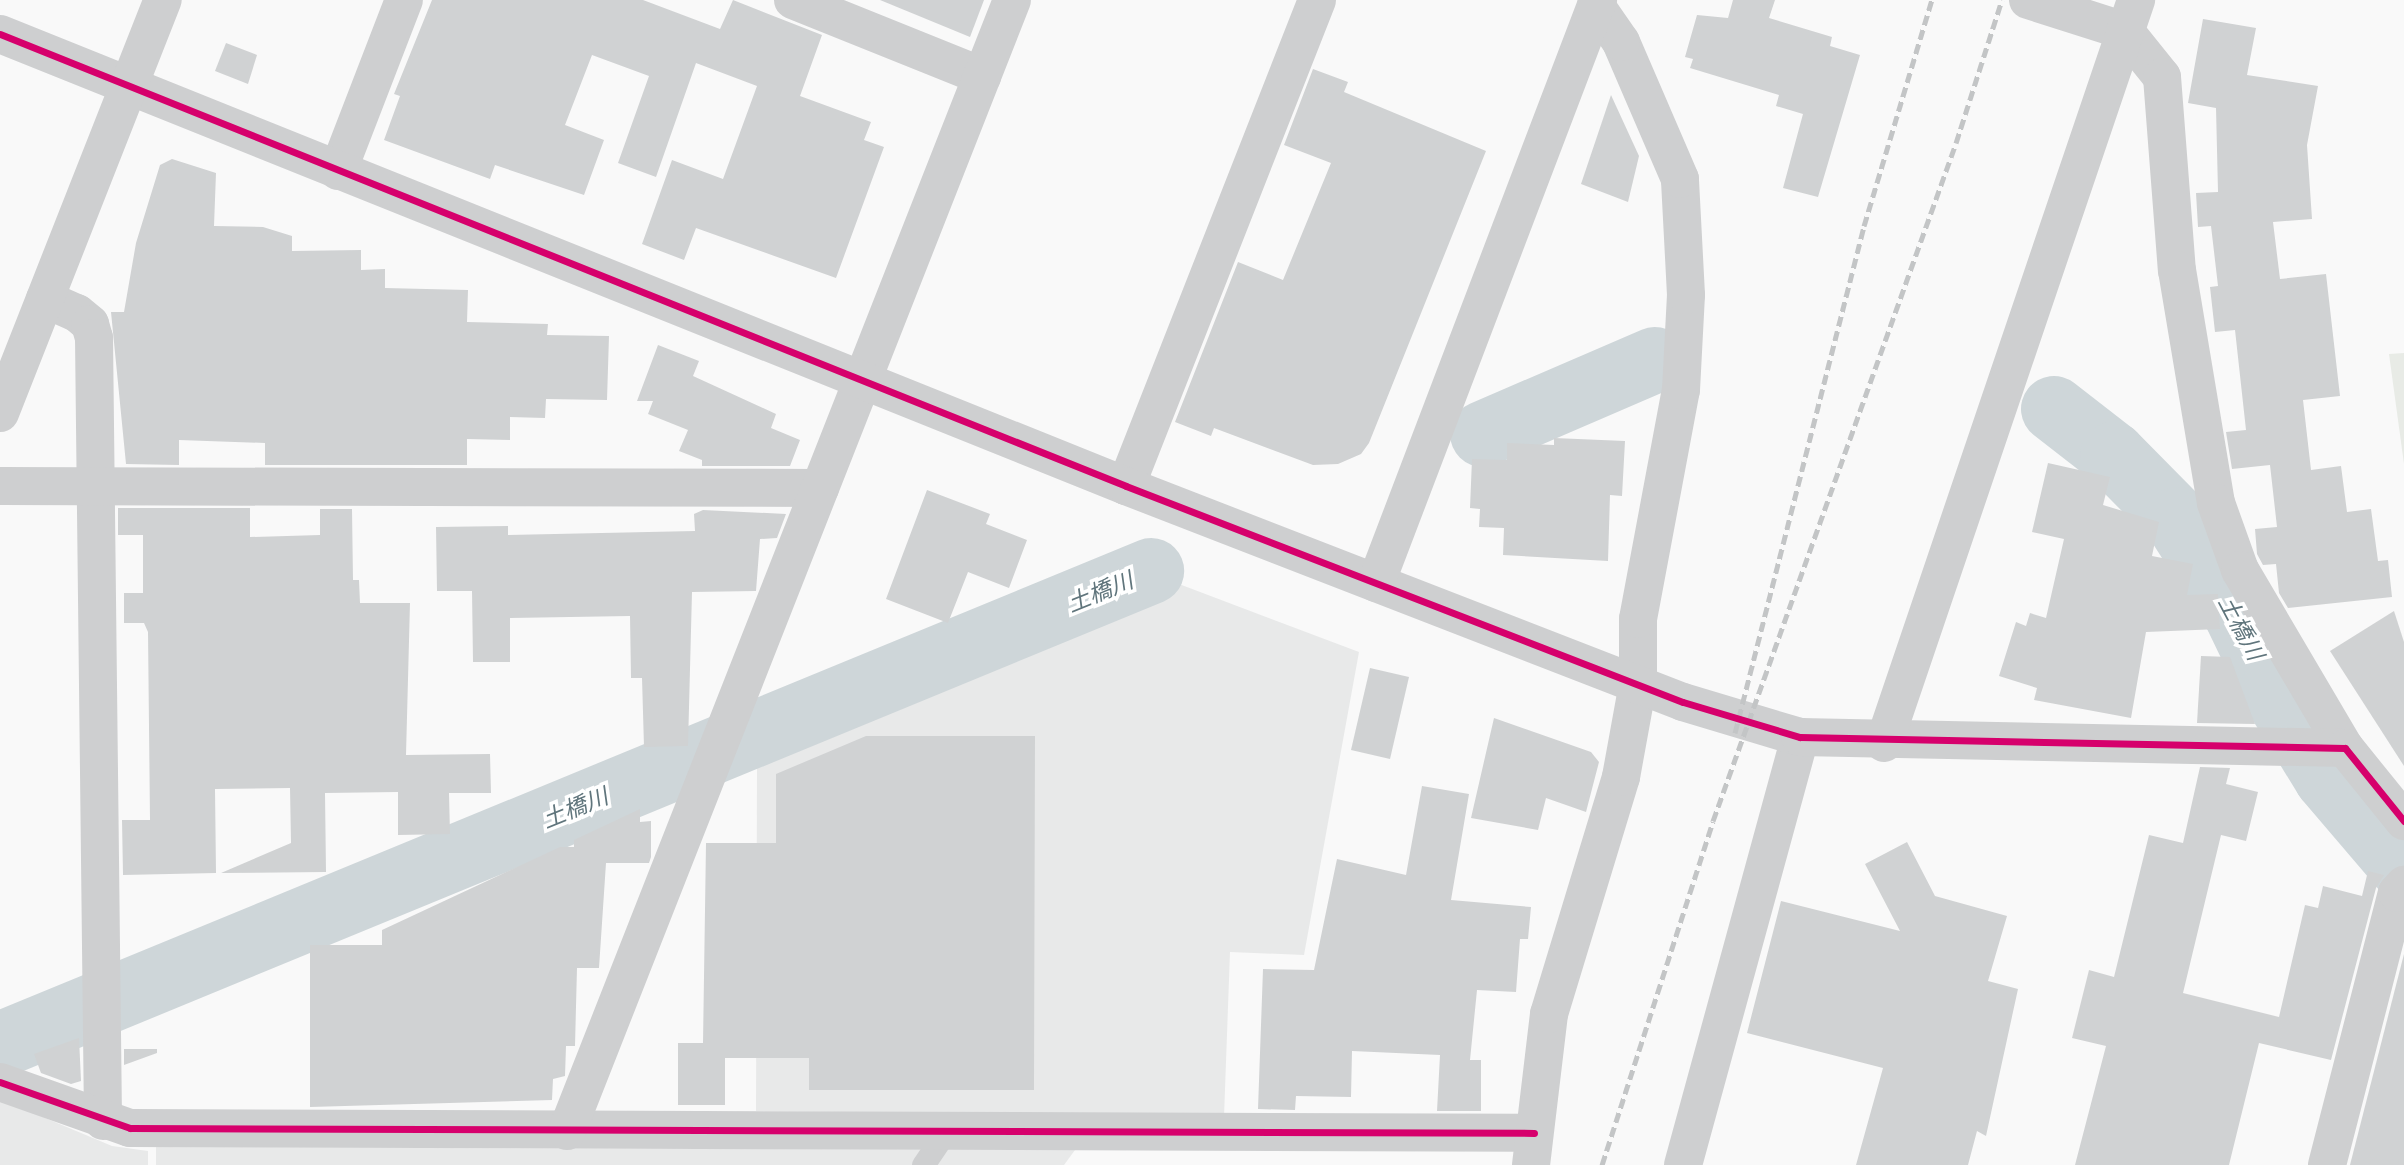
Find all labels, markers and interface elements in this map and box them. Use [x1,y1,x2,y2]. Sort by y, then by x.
water label: 土橋川 [1063,566,1137,618]
water label: 土橋川 [2213,591,2269,665]
water label: 土橋川 [538,782,612,834]

